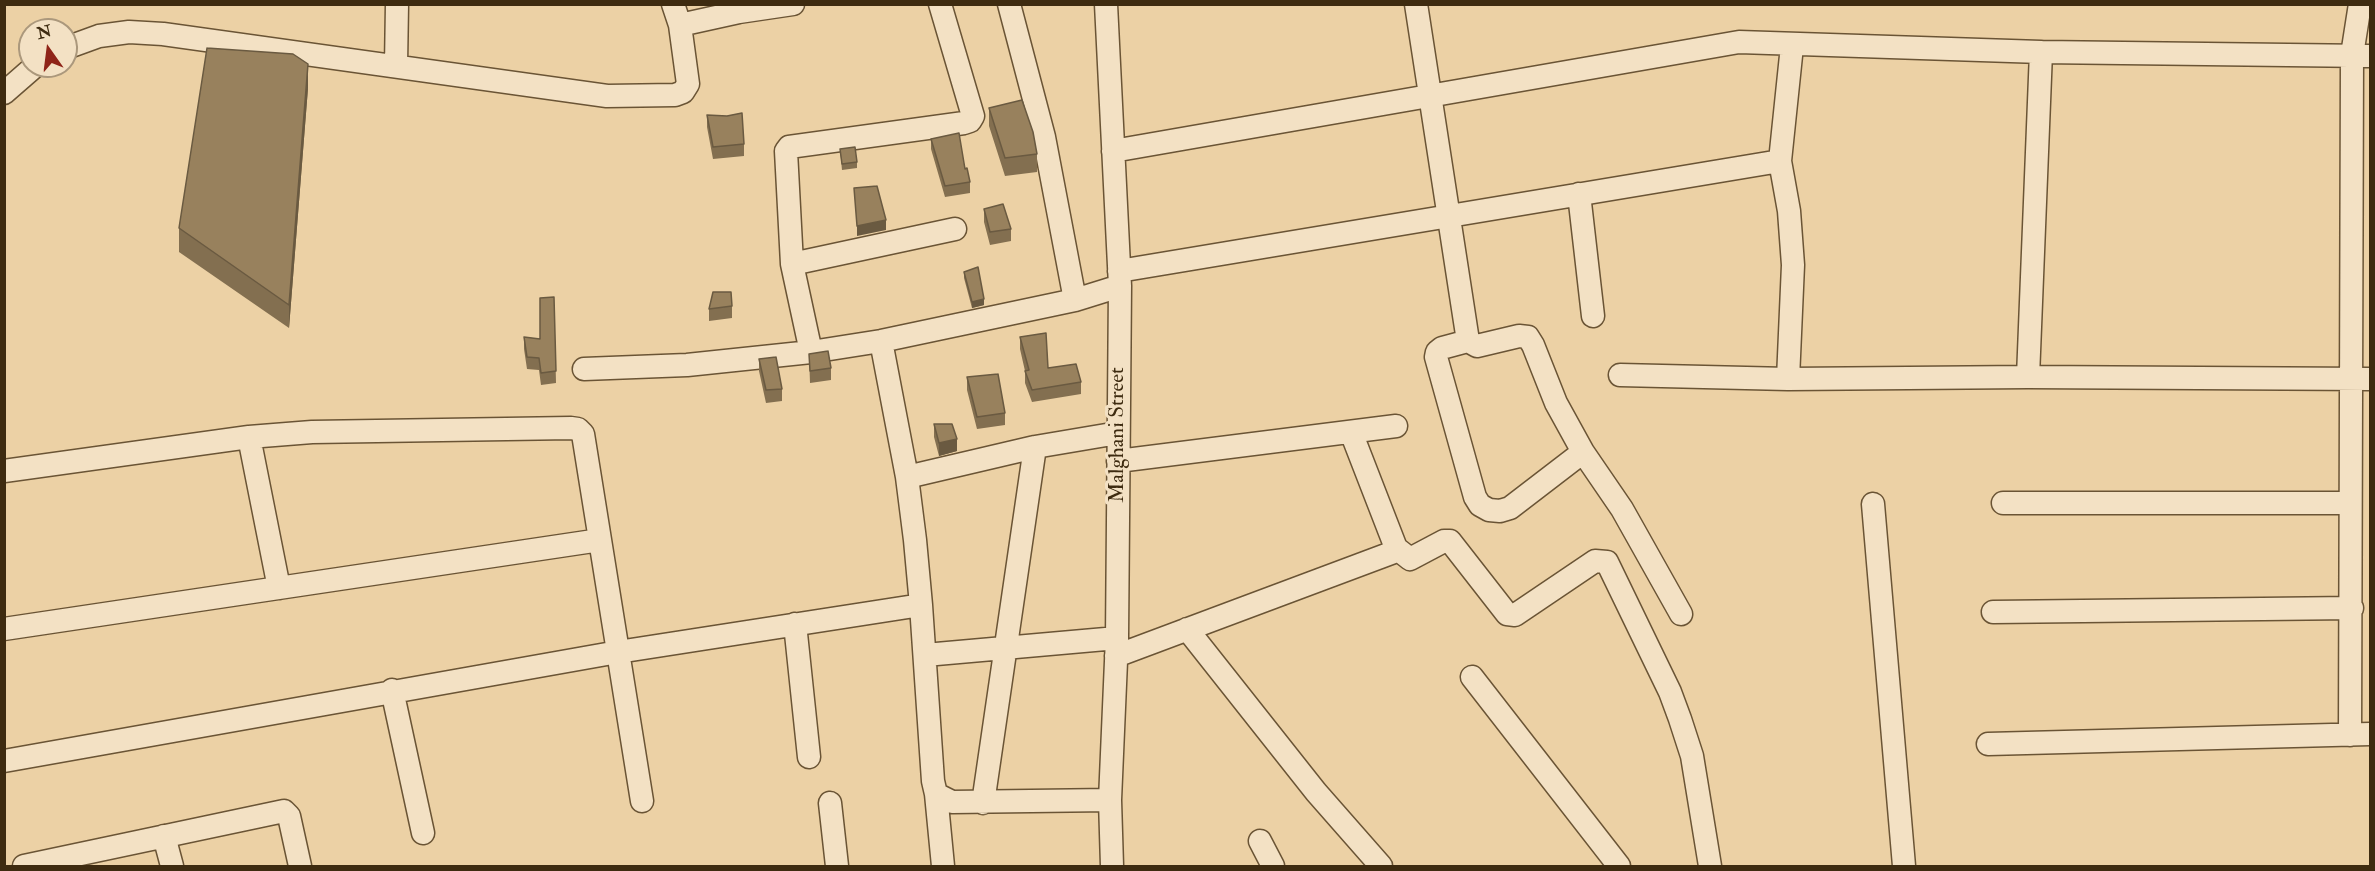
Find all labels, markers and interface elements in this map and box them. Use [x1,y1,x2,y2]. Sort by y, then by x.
north arrow [18,18,78,78]
text: N [35,21,53,44]
street label: Malghani Street [1105,367,1131,503]

